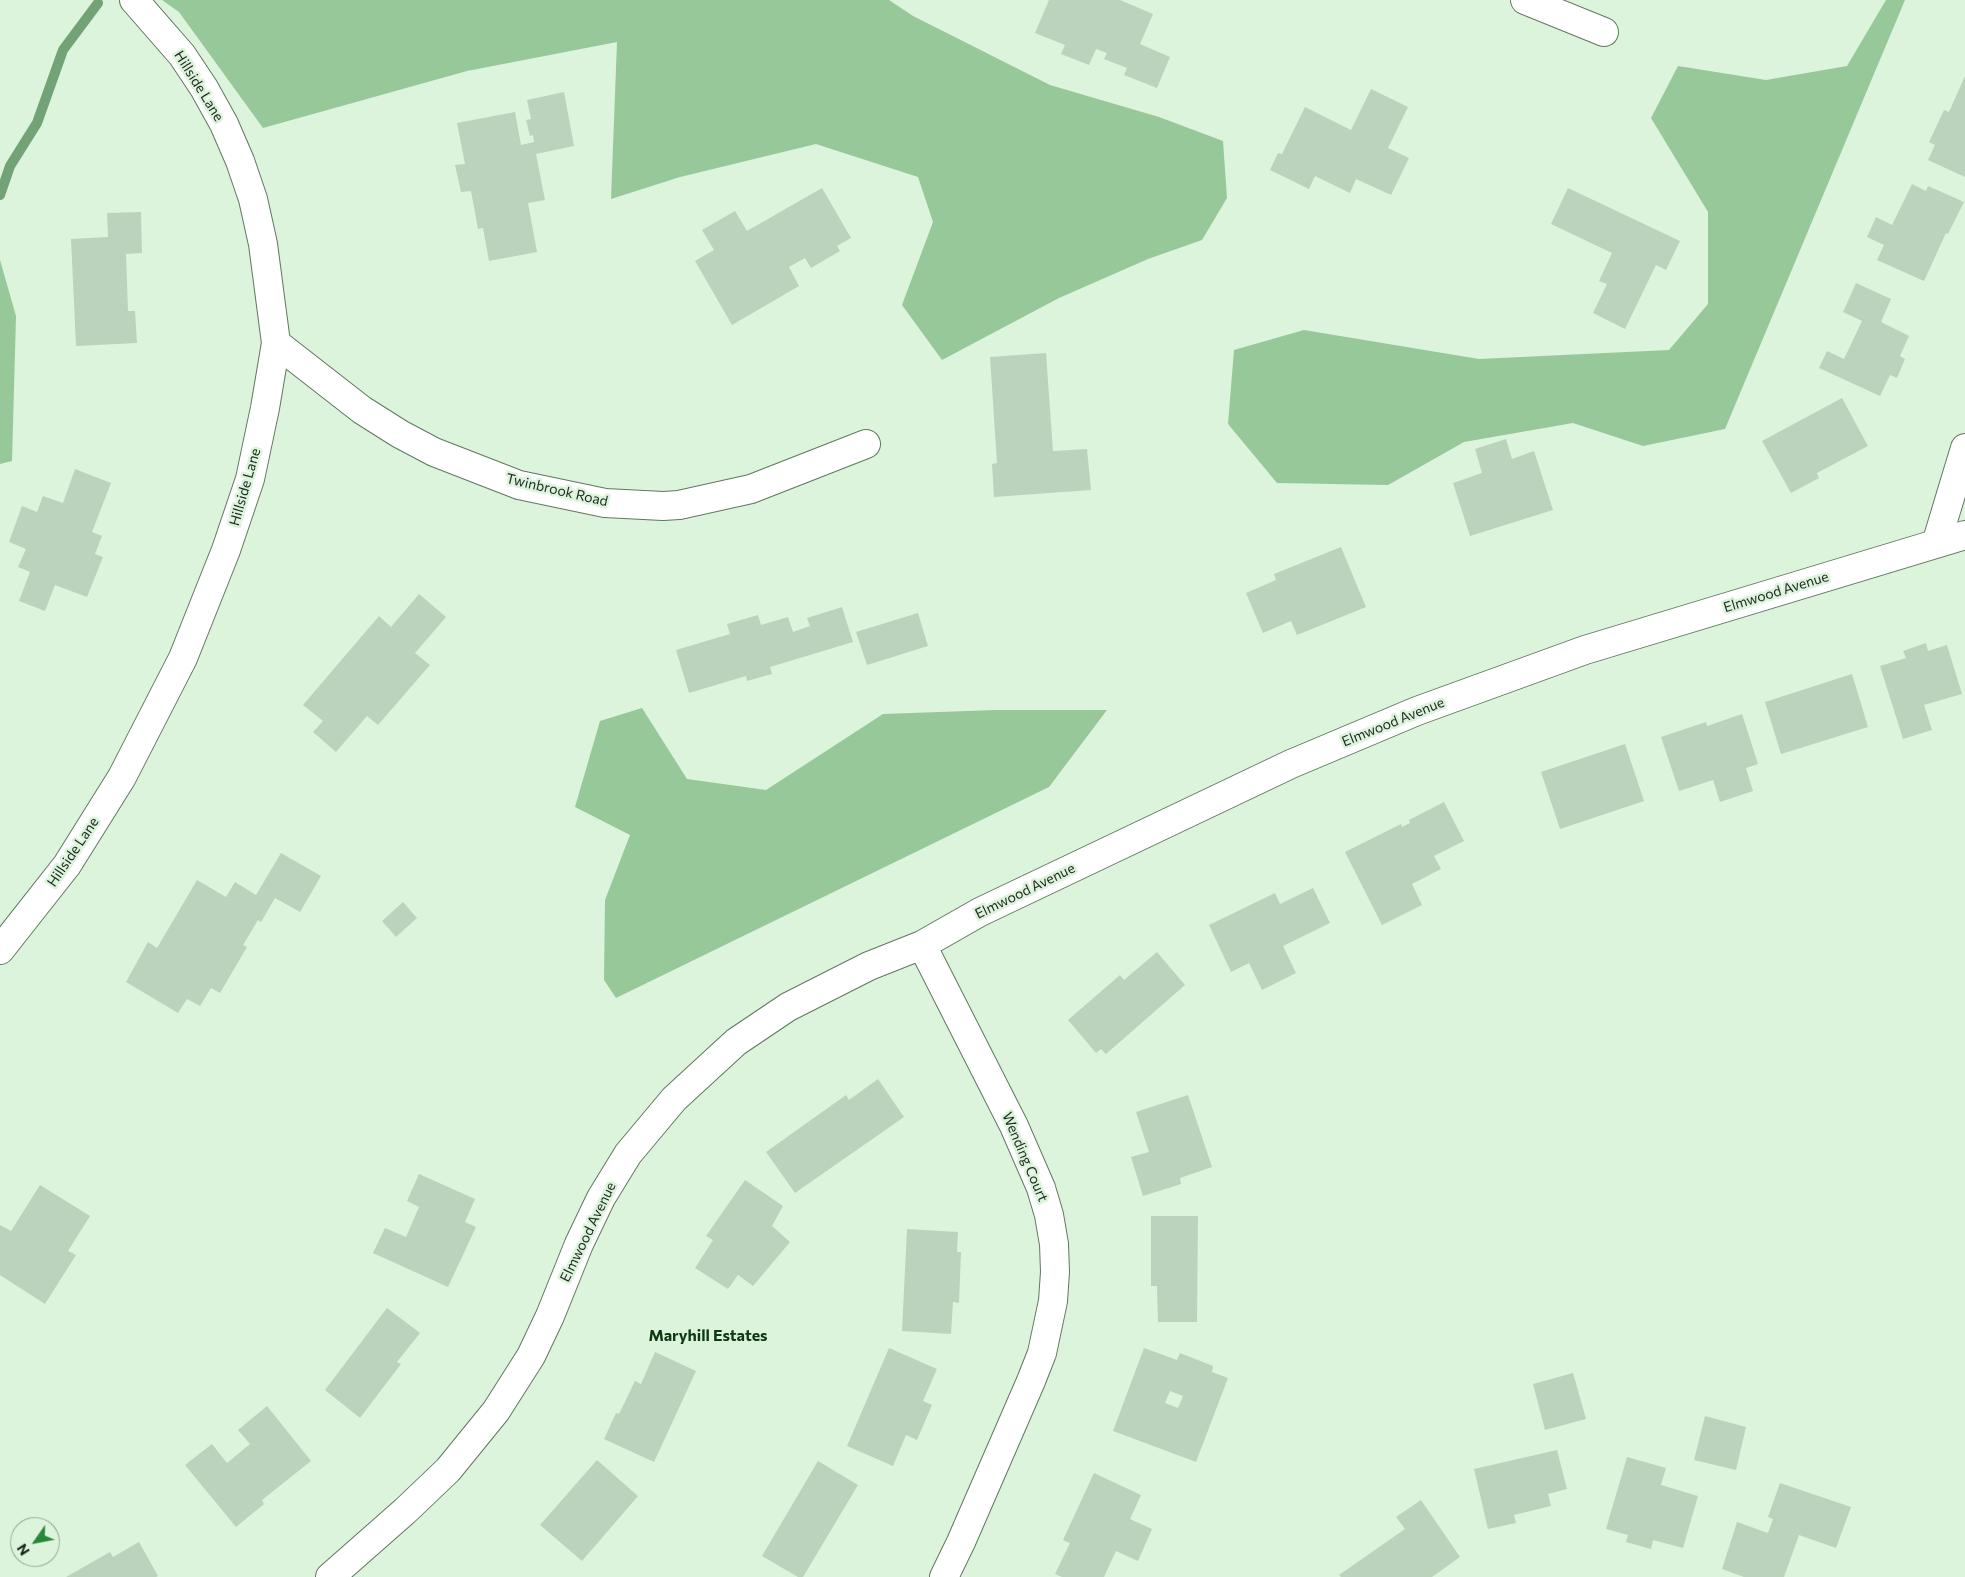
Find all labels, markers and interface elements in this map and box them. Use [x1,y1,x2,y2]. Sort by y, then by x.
street label: Hillside Lane [171,48,227,124]
street label: Hillside Lane [226,446,264,528]
street label: Twinbrook Road [504,470,610,510]
street label: Elmwood Avenue [1721,568,1831,616]
street label: Elmwood Avenue [1339,694,1447,750]
street label: Hillside Lane [44,814,102,890]
street label: Elmwood Avenue [972,860,1078,922]
street label: Wending Court [999,1110,1051,1204]
street label: Elmwood Avenue [557,1179,619,1285]
district label: Maryhill Estates [648,1326,768,1346]
north arrow [10,1517,60,1567]
text: N [13,1541,33,1559]

